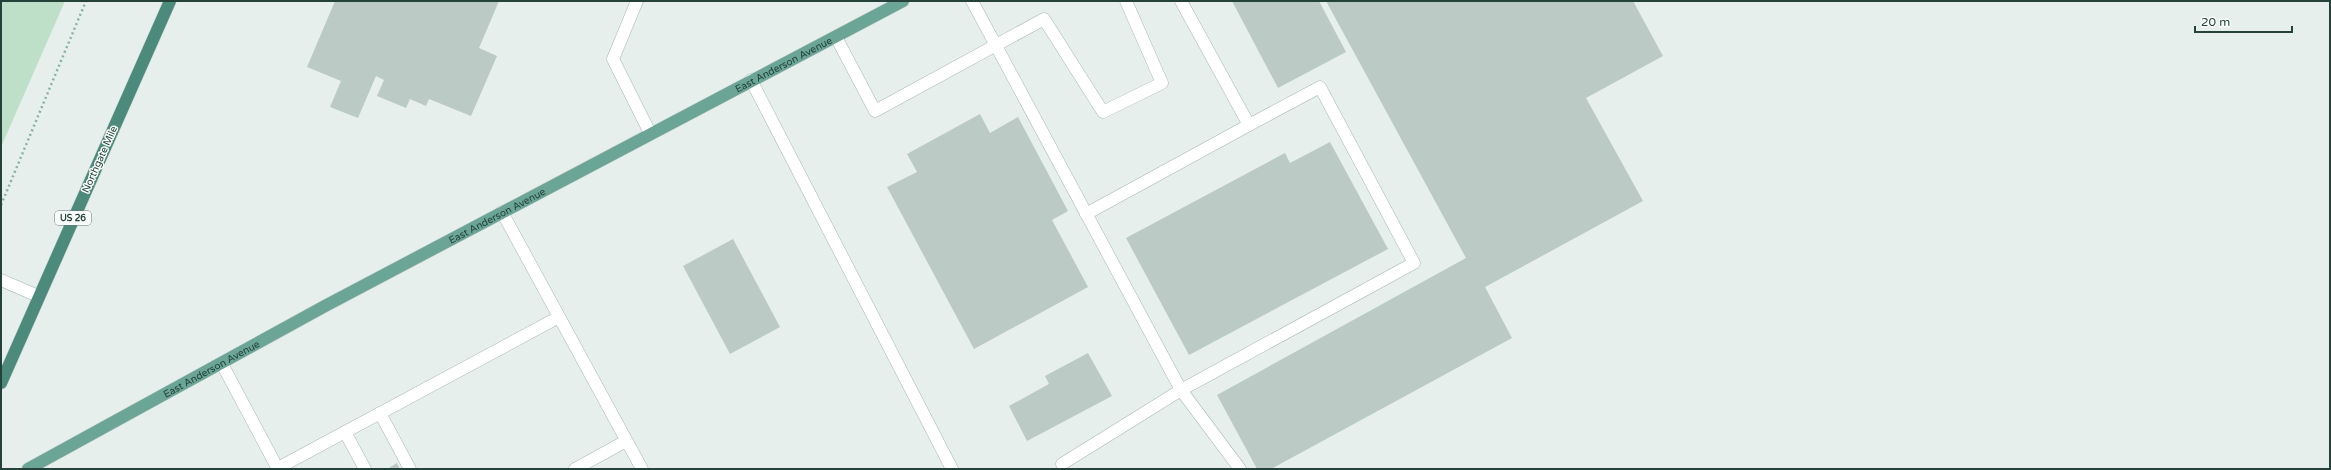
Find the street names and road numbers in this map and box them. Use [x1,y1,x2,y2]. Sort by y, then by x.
street label: East Anderson Avenue [733,34,835,96]
street label: Northgate Mile [80,124,120,195]
street label: East Anderson Avenue [447,186,548,247]
road number: US 26 [55,211,91,225]
street label: East Anderson Avenue [162,338,262,401]

